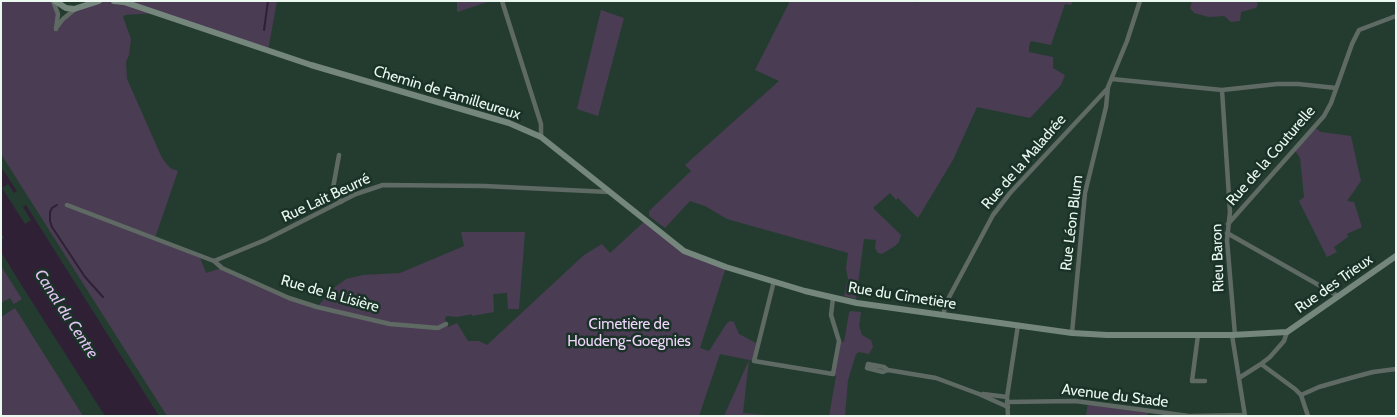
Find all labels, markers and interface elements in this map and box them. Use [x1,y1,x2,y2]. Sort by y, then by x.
street label: Chemin de Familleureux [371,62,523,124]
street label: Rue de la Couturelle [1223,102,1319,210]
street label: Rue de la Maladrée [978,111,1070,213]
street label: Rue Lait Beurré [279,170,373,226]
street label: Rue Léon Blum [1057,174,1087,272]
street label: Rieu Baron [1208,224,1228,292]
street label: Rue des Trieux [1292,251,1376,317]
water label: Canal du Centre [30,266,102,362]
street label: Rue de la Lisière [279,271,381,317]
street label: Rue du Cimetière [847,279,957,313]
park label: Cimetière de Houdeng-Goegnies [567,316,691,351]
street label: Avenue du Stade [1061,381,1169,411]

